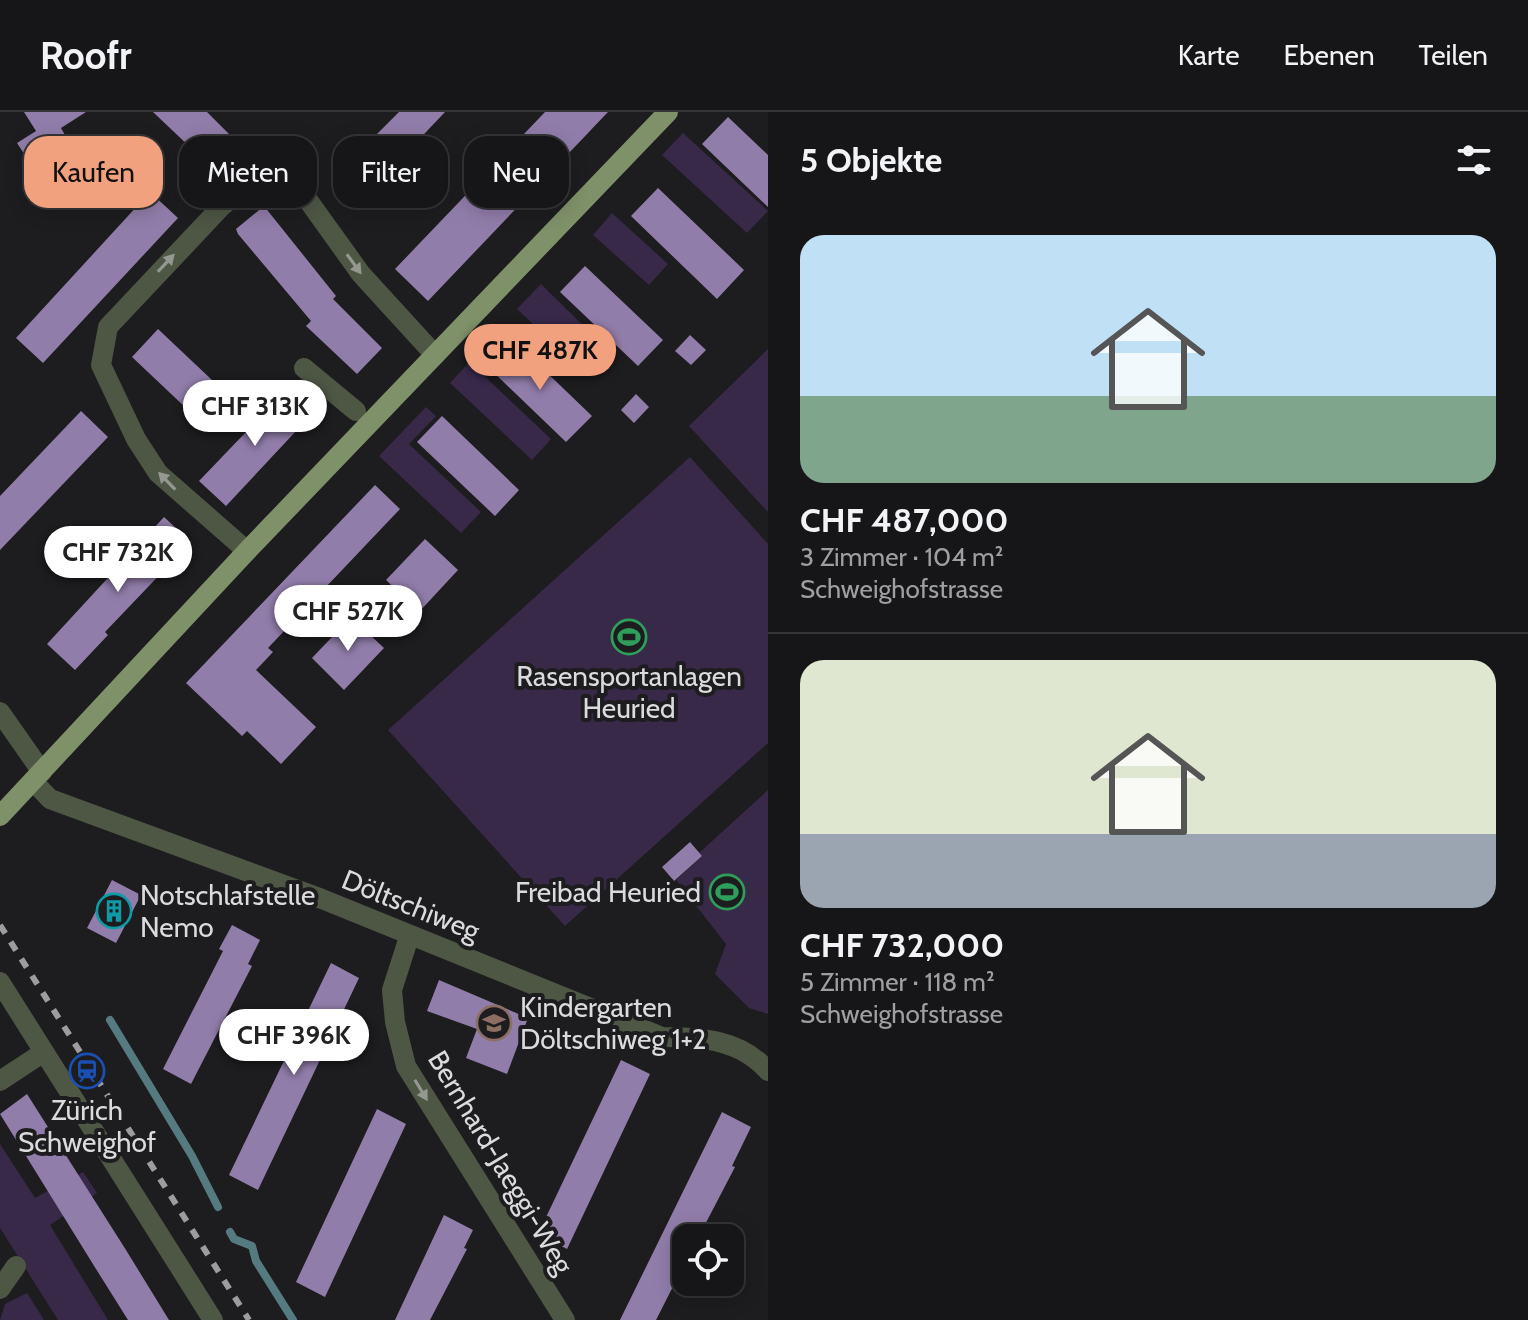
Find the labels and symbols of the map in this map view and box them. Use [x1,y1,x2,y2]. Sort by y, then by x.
one-way arrow [346,253,361,274]
one-way arrow [156,254,174,273]
pin: CHF 487K [457,324,623,392]
pin: CHF 313K [172,380,338,448]
one-way arrow [158,472,177,491]
pin: CHF 732K [35,526,201,594]
pin: CHF 527K [265,585,431,653]
sports icon: Rasensportanlagen Heuried [610,618,648,656]
place label: Rasensportanlagen Heuried [516,659,742,725]
street label: Döltschiweg [337,862,486,948]
sports icon: Freibad Heuried [708,873,746,911]
place label: Freibad Heuried [515,875,701,909]
place label: Notschlafstelle Nemo [140,878,315,944]
building icon: Notschlafstelle Nemo [95,892,133,930]
place label: Kindergarten Döltschiweg 1+2 [520,990,707,1056]
school or university icon: Kindergarten Döltschiweg 1+2 [475,1004,513,1042]
pin: CHF 396K [211,1009,377,1077]
street label: Bernhard-Jaeggi-Weg [421,1044,582,1281]
station icon: Zürich Schweighof [68,1052,106,1090]
one-way arrow [413,1079,427,1101]
place label: Zürich Schweighof [18,1093,156,1159]

